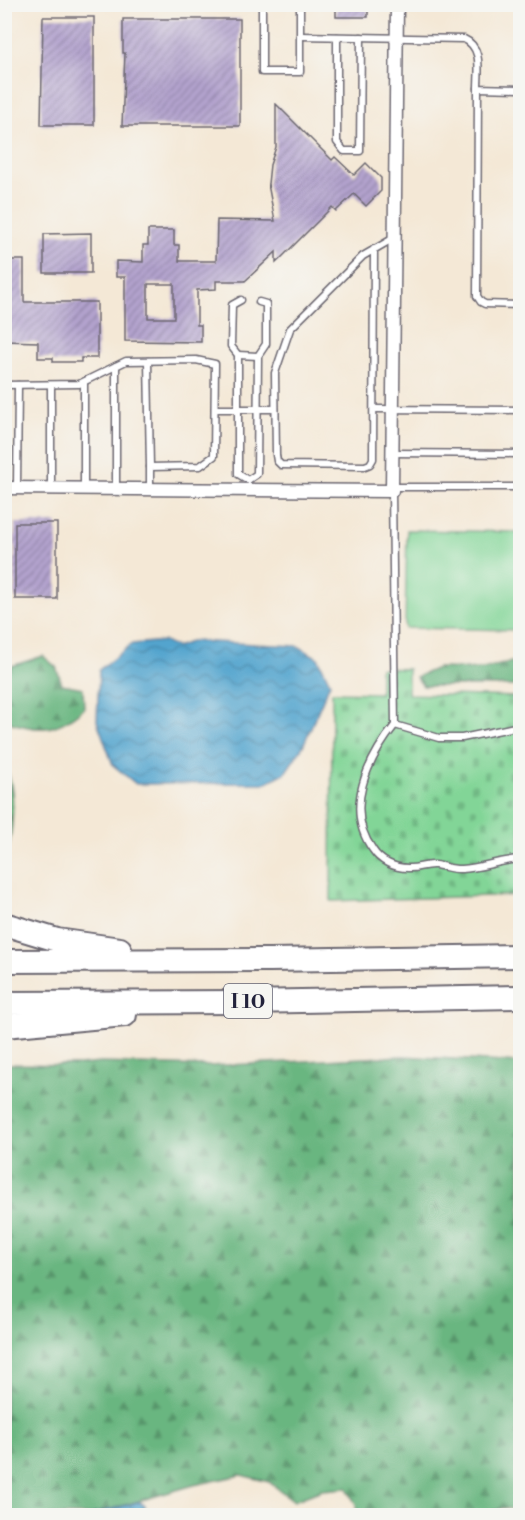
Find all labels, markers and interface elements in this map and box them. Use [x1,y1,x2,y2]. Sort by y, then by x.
road number: I 10 [224,984,272,1018]

